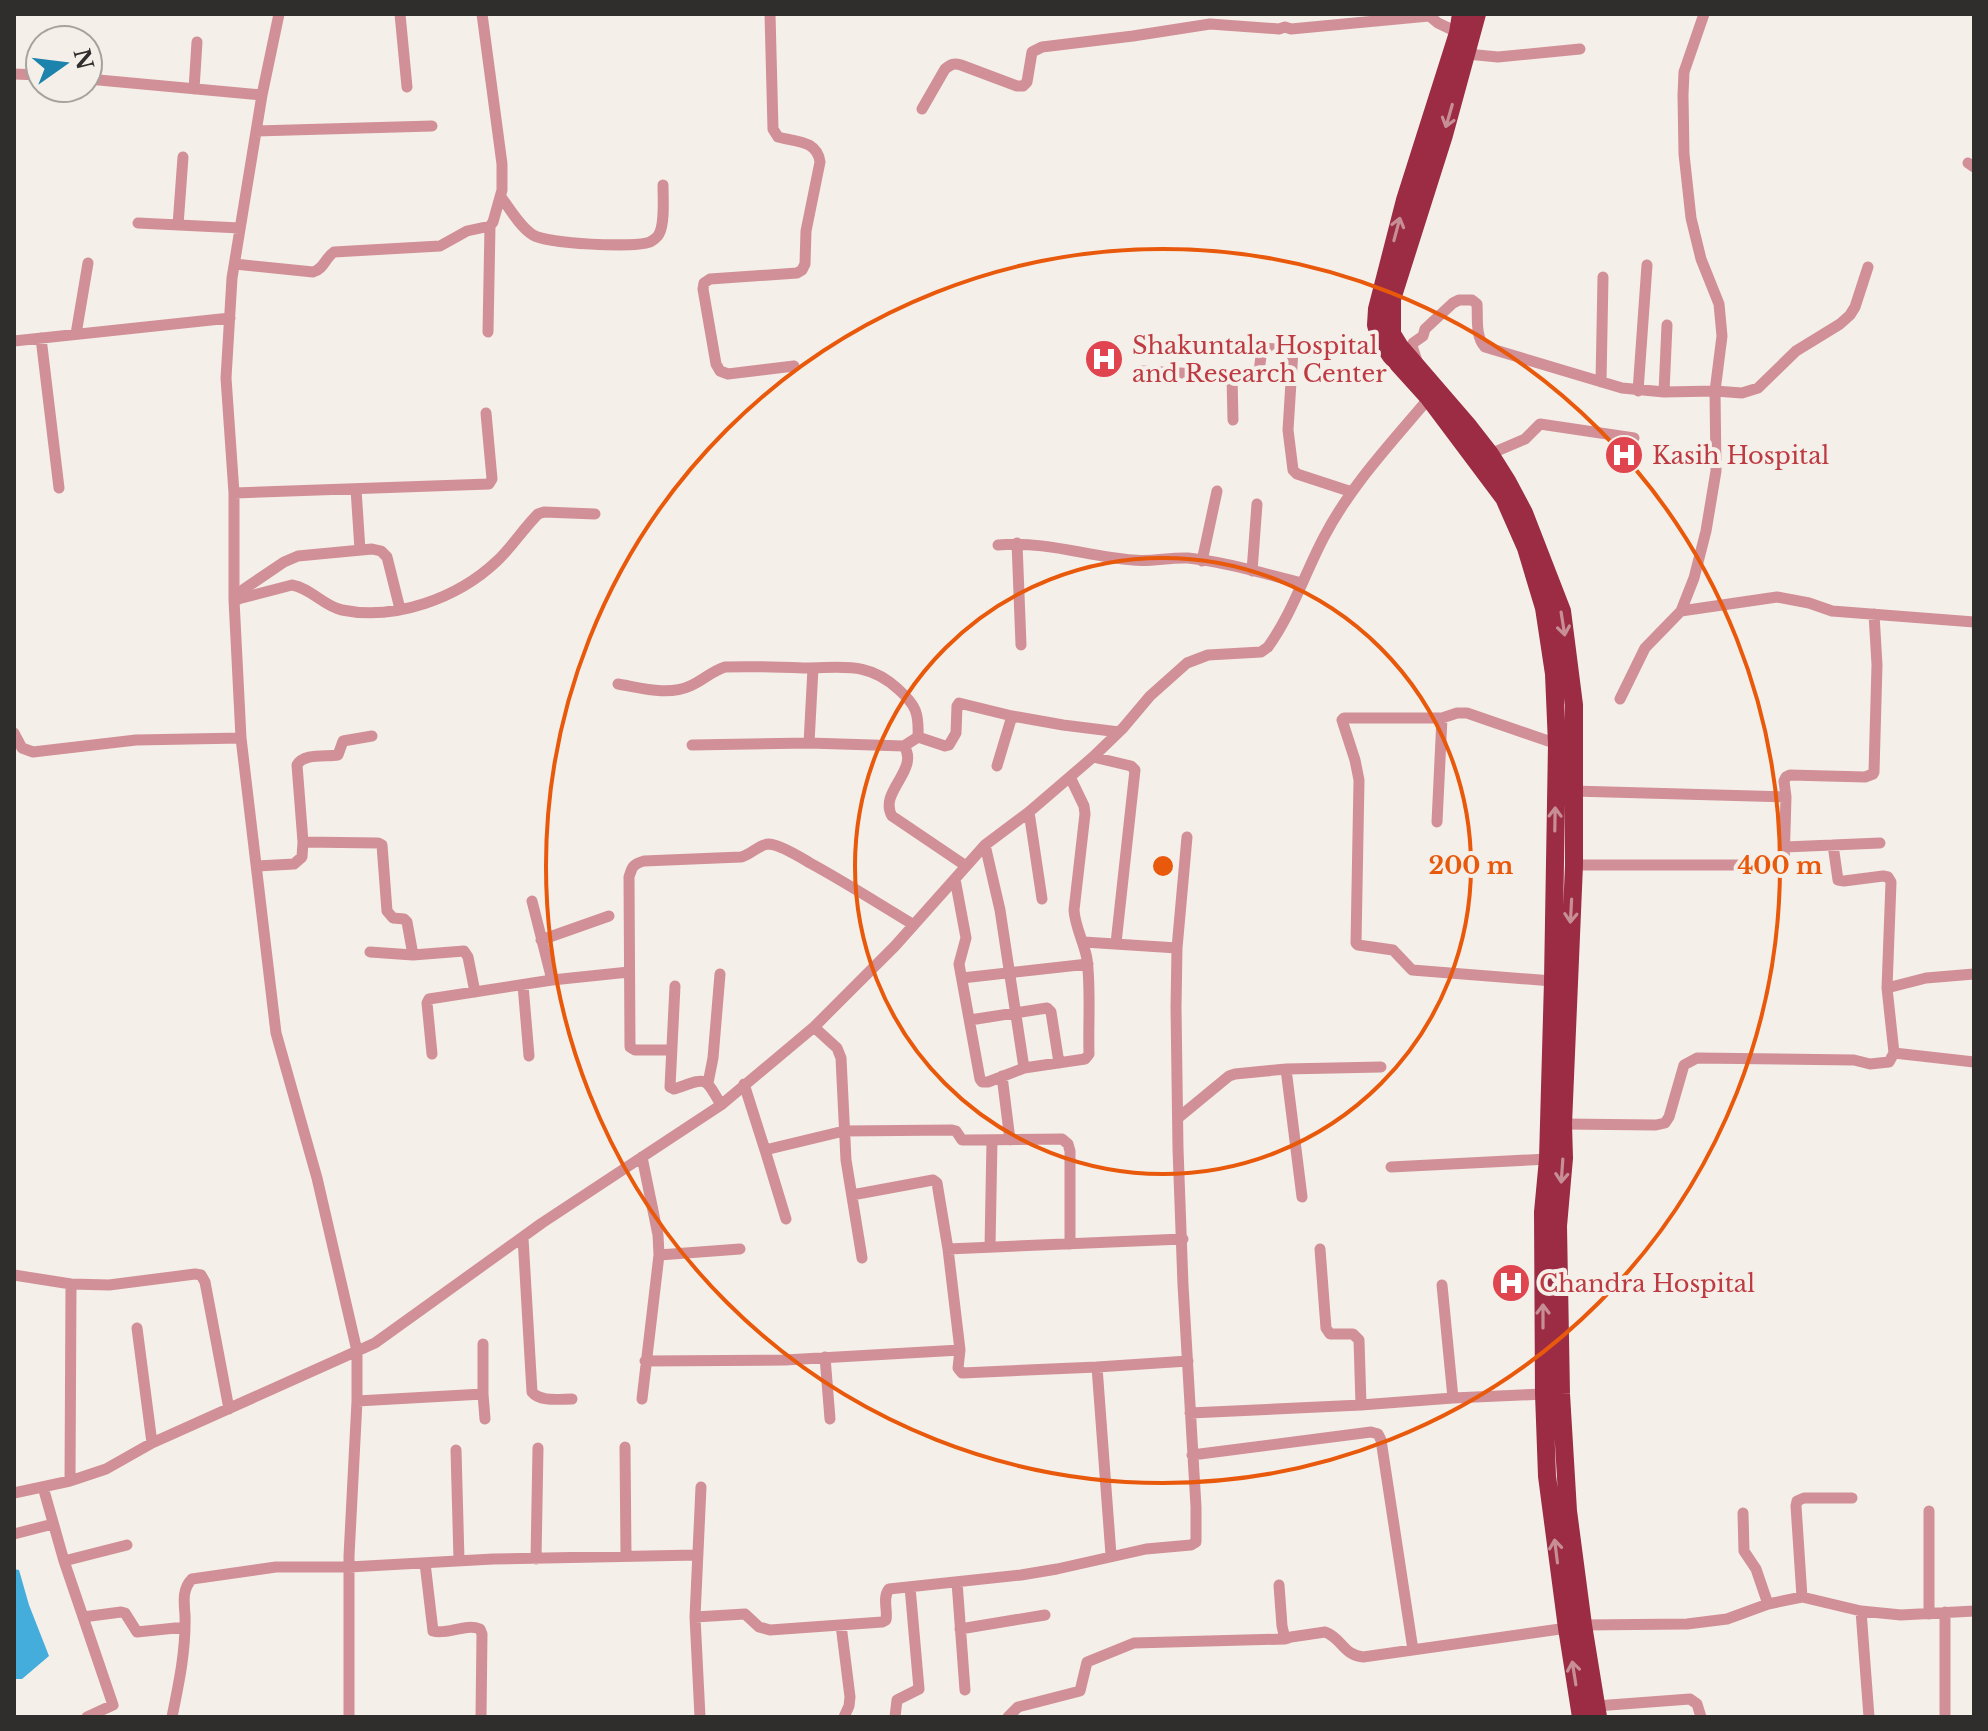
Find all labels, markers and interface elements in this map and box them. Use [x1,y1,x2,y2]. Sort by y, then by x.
north arrow [24,24,104,104]
text: N [67,46,99,73]
one-way arrow [1441,103,1456,129]
one-way arrow [1390,217,1405,243]
place label: Shakuntala Hospital and Research Center [1132,331,1387,388]
hospital icon: Shakuntala Hospital and Research Center [1083,338,1125,380]
hospital icon: Kasih Hospital [1603,434,1645,476]
place label: Kasih Hospital [1652,441,1829,470]
one-way arrow [1557,611,1572,636]
one-way arrow [1548,806,1563,833]
text: 200 m [1429,851,1514,880]
text: 400 m [1737,851,1823,880]
centre of rings [1149,852,1177,880]
one-way arrow [1564,897,1579,924]
one-way arrow [1555,1157,1570,1184]
hospital icon: Chandra Hospital [1490,1262,1532,1304]
place label: Chandra Hospital [1539,1269,1755,1298]
one-way arrow [1535,1303,1551,1330]
one-way arrow [1549,1538,1564,1565]
one-way arrow [1565,1660,1580,1686]

